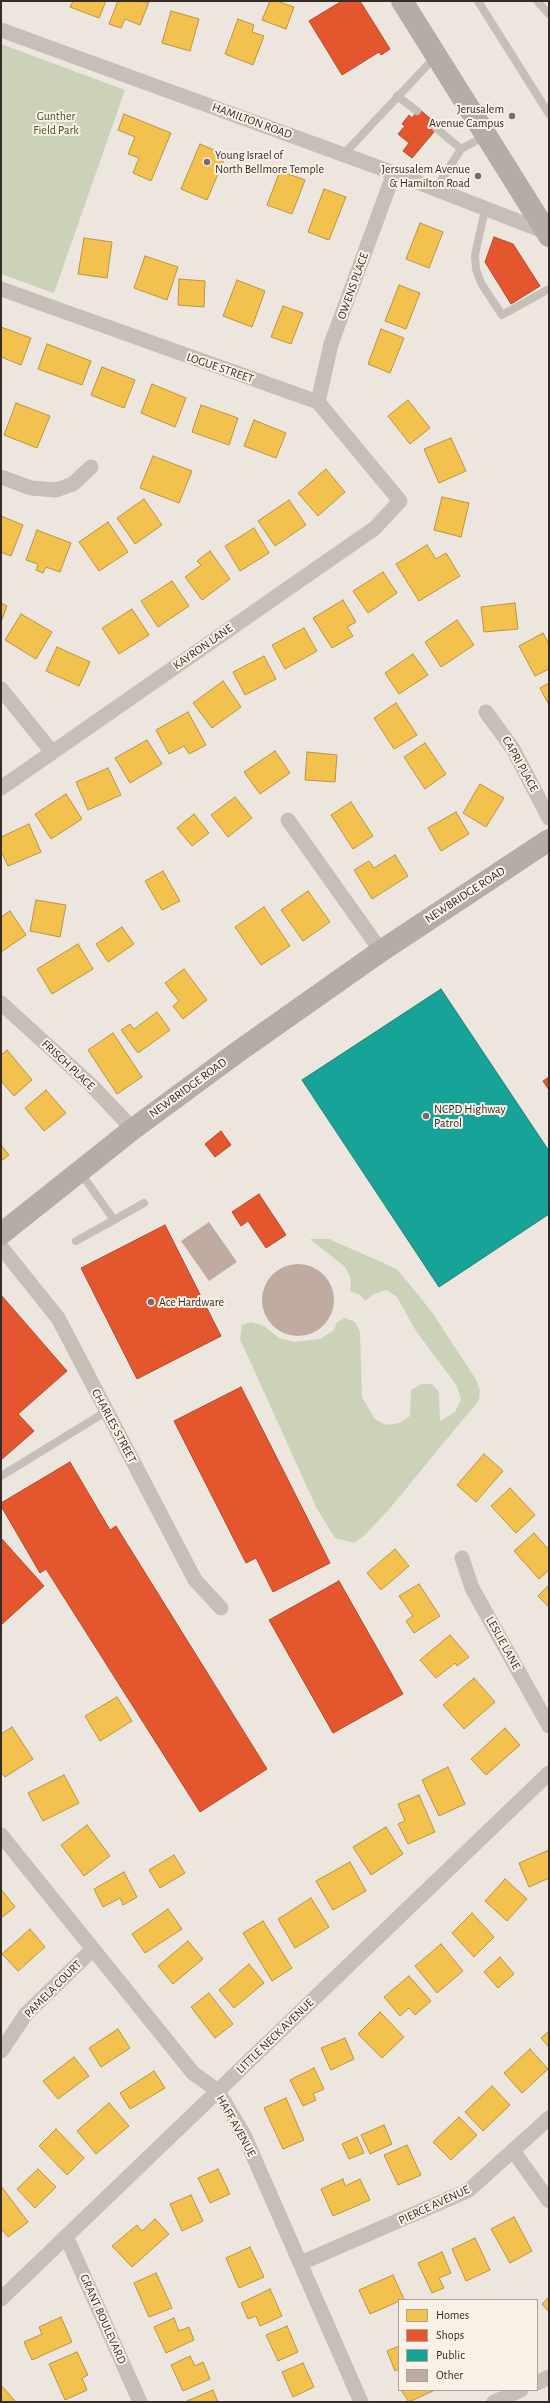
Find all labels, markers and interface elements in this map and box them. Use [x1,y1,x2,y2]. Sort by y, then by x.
street label: HAMILTON ROAD [210,100,294,142]
place label: Jerusalem Avenue Campus [429,102,504,130]
park label: Gunther Field Park [33,109,79,137]
marker: Jerusalem Avenue Campus [507,111,517,121]
place label: Young Israel of North Bellmore Temple [215,148,324,176]
marker: Young Israel of North Bellmore Temple [202,157,212,167]
place label: Jersusalem Avenue & Hamilton Road [382,162,470,190]
marker: Jersusalem Avenue & Hamilton Road [473,171,483,181]
street label: OWENS PLACE [334,251,372,321]
street label: LOGUE STREET [185,350,255,386]
street label: KAYRON LANE [170,621,236,673]
street label: CAPRI PLACE [499,734,541,794]
street label: NEWBRIDGE ROAD [422,864,508,926]
street label: FRISCH PLACE [39,1037,97,1093]
street label: NEWBRIDGE ROAD [146,1055,230,1121]
place label: NCPD Highway Patrol [434,1102,506,1130]
marker: NCPD Highway Patrol [421,1111,431,1121]
place label: Ace Hardware [159,1295,224,1309]
marker: Ace Hardware [146,1297,156,1307]
street label: CHARLES STREET [88,1386,140,1466]
street label: LESLIE LANE [483,1614,523,1672]
street label: PAMELA COURT [21,1957,85,2021]
street label: LITTLE NECK AVENUE [233,1995,317,2077]
street label: HAFF AVENUE [213,2093,259,2159]
street label: PIERCE AVENUE [396,2182,472,2228]
street label: GRANT BOULEVARD [77,2272,129,2366]
legend [398,2299,538,2391]
text: Homes [436,2309,469,2321]
text: Shops [436,2329,464,2341]
text: Public [436,2349,465,2361]
text: Other [436,2369,463,2381]

